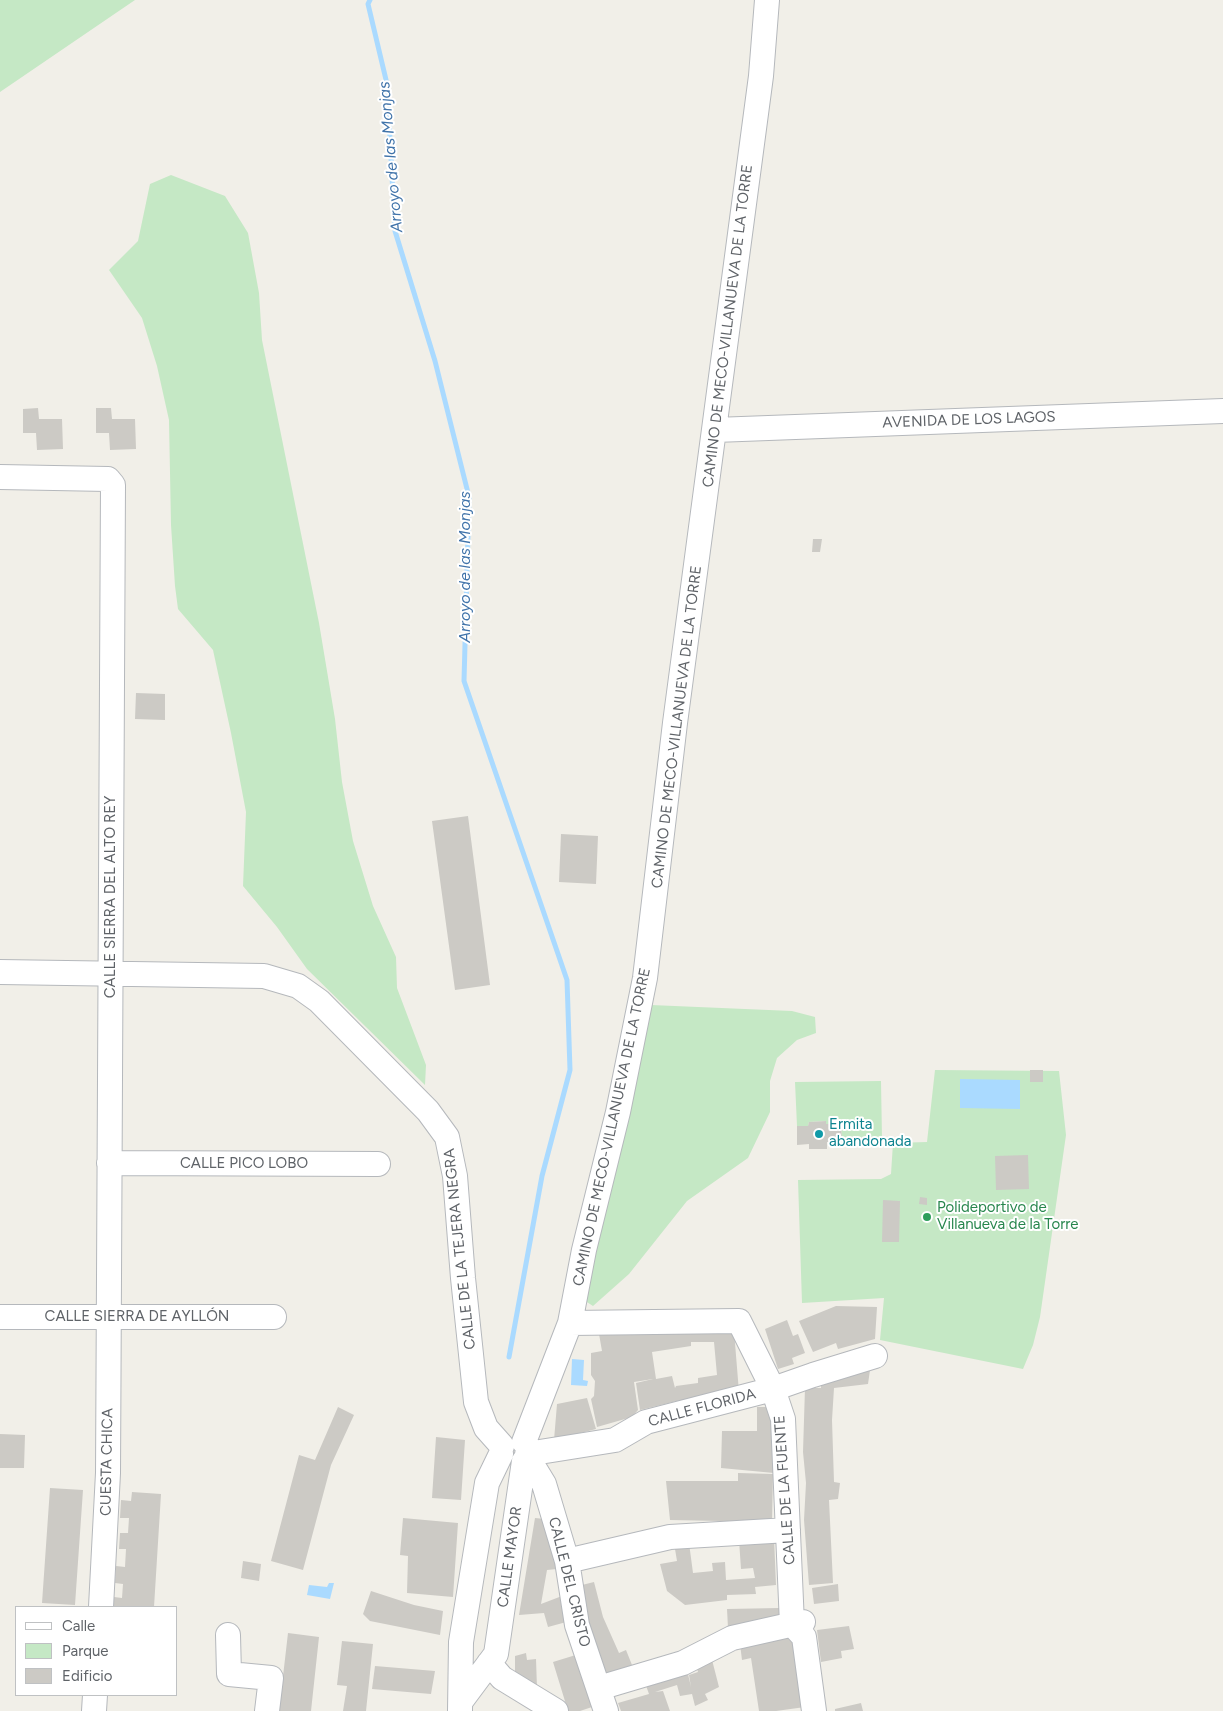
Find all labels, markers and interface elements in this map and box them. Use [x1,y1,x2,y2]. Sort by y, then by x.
water label: Arroyo de las Monjas [375,81,407,233]
street label: CAMINO DE MECO-VILLANUEVA DE LA TORRE [699,164,757,488]
street label: AVENIDA DE LOS LAGOS [882,408,1056,432]
water label: Arroyo de las Monjas [455,491,475,643]
street label: CAMINO DE MECO-VILLANUEVA DE LA TORRE [648,565,706,889]
street label: CALLE SIERRA DEL ALTO REY [102,796,120,998]
street label: CAMINO DE MECO-VILLANUEVA DE LA TORRE [569,966,655,1288]
place label: Ermita abandonada [829,1116,911,1151]
marker: Ermita abandonada [813,1128,825,1140]
street label: CALLE DE LA TEJERA NEGRA [440,1148,480,1350]
street label: CALLE PICO LOBO [180,1155,308,1173]
place label: Polideportivo de Villanueva de la Torre [937,1199,1079,1234]
marker: Polideportivo de Villanueva de la Torre [921,1211,933,1223]
street label: CALLE SIERRA DE AYLLÓN [45,1308,229,1326]
street label: CALLE FLORIDA [646,1385,758,1431]
street label: CUESTA CHICA [97,1408,117,1516]
street label: CALLE DE LA FUENTE [771,1414,799,1566]
street label: CALLE MAYOR [494,1505,526,1609]
street label: CALLE DEL CRISTO [544,1515,594,1649]
legend [15,1606,178,1696]
text: Calle [62,1617,95,1635]
text: Parque [62,1642,109,1660]
text: Edificio [62,1667,112,1685]

